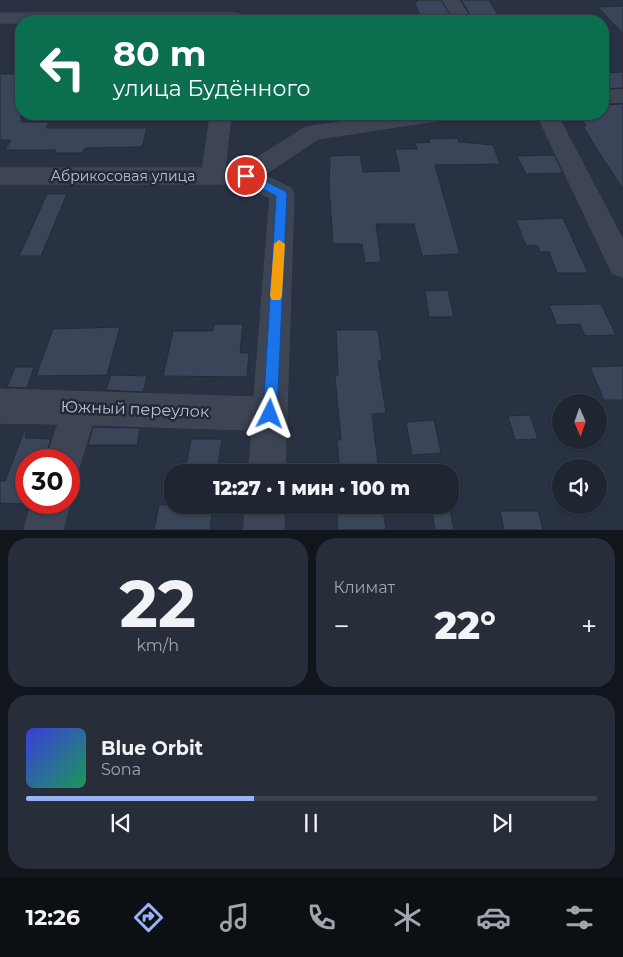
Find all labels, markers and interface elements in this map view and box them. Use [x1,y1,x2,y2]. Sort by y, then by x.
text: 80 m [113,32,207,75]
icon: left [30,35,95,100]
text: улица Будённого [113,75,310,102]
pin [225,155,267,197]
icon: arrive [232,162,260,190]
street label: Абрикосовая улица [51,167,195,185]
position arrow [243,387,295,439]
north arrow [552,394,608,449]
map controls [552,394,607,514]
street label: Южный переулок [60,397,210,421]
speed limit sign: 30 [15,449,80,514]
button: sound [552,459,607,514]
text: 12:27 · 1 мин · 100 m [213,477,410,500]
text: 22 [119,564,196,643]
text: Климат [334,578,395,597]
text: 22° [435,602,496,649]
text: − [334,609,350,643]
text: + [581,609,597,643]
text: km/h [136,636,179,655]
text: Blue Orbit [101,737,203,760]
text: Sona [101,760,141,779]
icon: previous [107,809,135,837]
icon: pause [297,809,325,837]
icon: next [488,809,516,837]
icon: directions [131,900,166,935]
icon: music [217,900,252,935]
icon: phone [304,900,339,935]
icon: climate [390,900,425,935]
icon: car [476,900,511,935]
icon: filters [562,900,597,935]
text: 12:26 [26,904,80,931]

